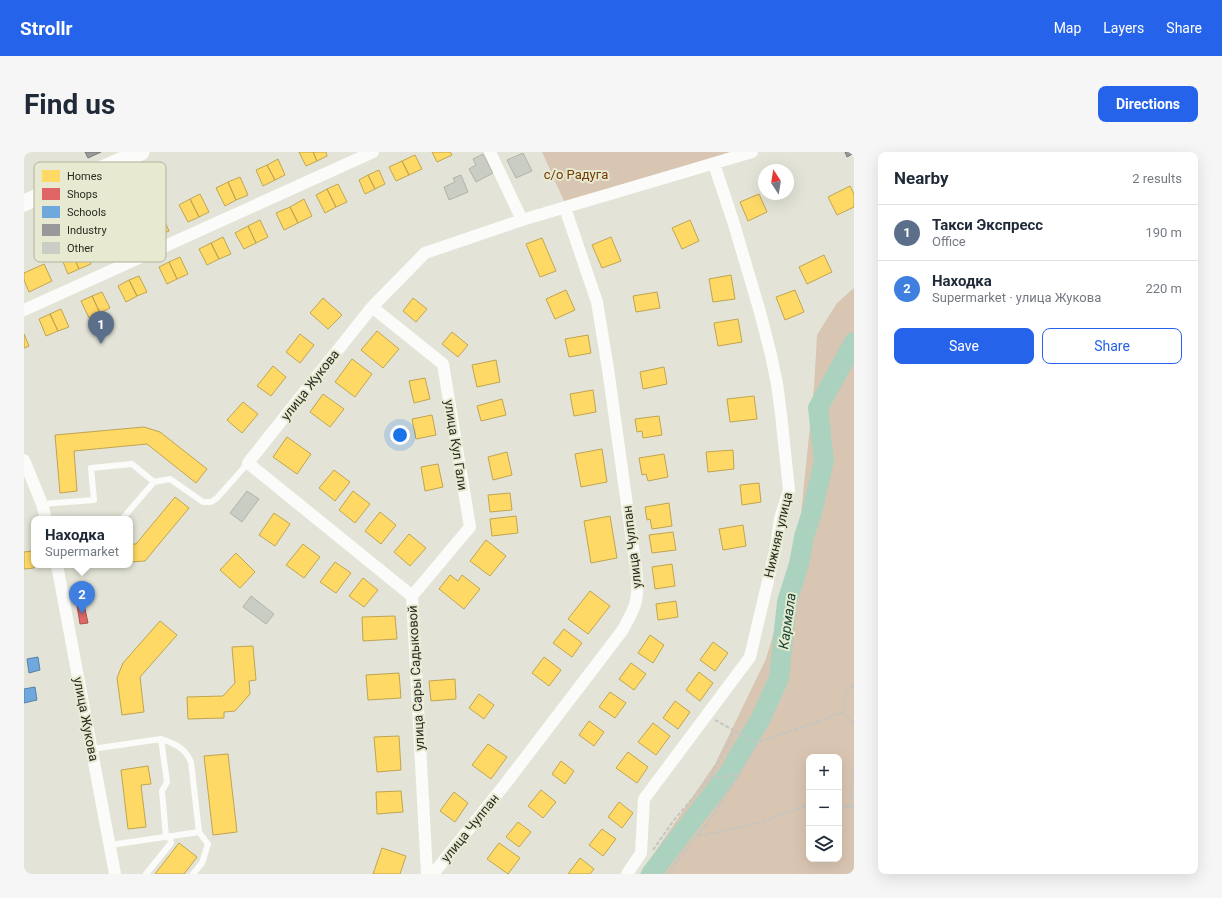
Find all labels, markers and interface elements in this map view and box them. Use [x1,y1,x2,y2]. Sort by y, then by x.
text: Strollr [20,17,73,40]
text: Map [1054,20,1081,36]
text: Layers [1103,20,1144,36]
text: Share [1166,20,1202,36]
button: Directions [1098,86,1198,122]
text: Find us [24,88,115,121]
legend [34,162,166,262]
north arrow [758,164,794,200]
park label: с/о Радуга [544,167,608,182]
text: Nearby [894,168,949,188]
text: Homes [67,170,103,183]
text: 2 results [1132,171,1182,186]
text: Shops [67,188,98,201]
text: Schools [67,206,107,219]
text: Такси Экспресс [932,216,1043,234]
text: Industry [67,224,107,237]
text: 1 [903,225,911,240]
text: 190 m [1145,225,1182,240]
text: Office [932,234,966,249]
text: Other [67,242,94,255]
text: Находка [932,272,992,290]
text: 2 [903,281,911,296]
text: 220 m [1145,281,1182,296]
text: Supermarket · улица Жукова [932,290,1101,305]
pin: 1 [88,311,114,344]
button: Save [894,328,1034,364]
button: Share [1042,328,1182,364]
street label: улица Жукова [278,347,342,423]
street label: улица Кул Гали [441,399,471,491]
your location [390,425,410,445]
street label: Нижняя улица [761,491,795,579]
street label: улица Чулпан [619,505,645,589]
popup [31,516,133,568]
text: Находка [45,526,105,544]
text: Supermarket [45,544,119,559]
pin: 2 [69,581,95,614]
water label: Кармала [775,592,799,650]
street label: улица Сары Садыковой [405,605,427,751]
street label: улица Жукова [70,676,102,762]
map controls [806,754,842,862]
button: + [806,754,842,790]
button: − [806,790,842,826]
street label: улица Чулпан [438,791,502,865]
button: layers [806,826,842,862]

